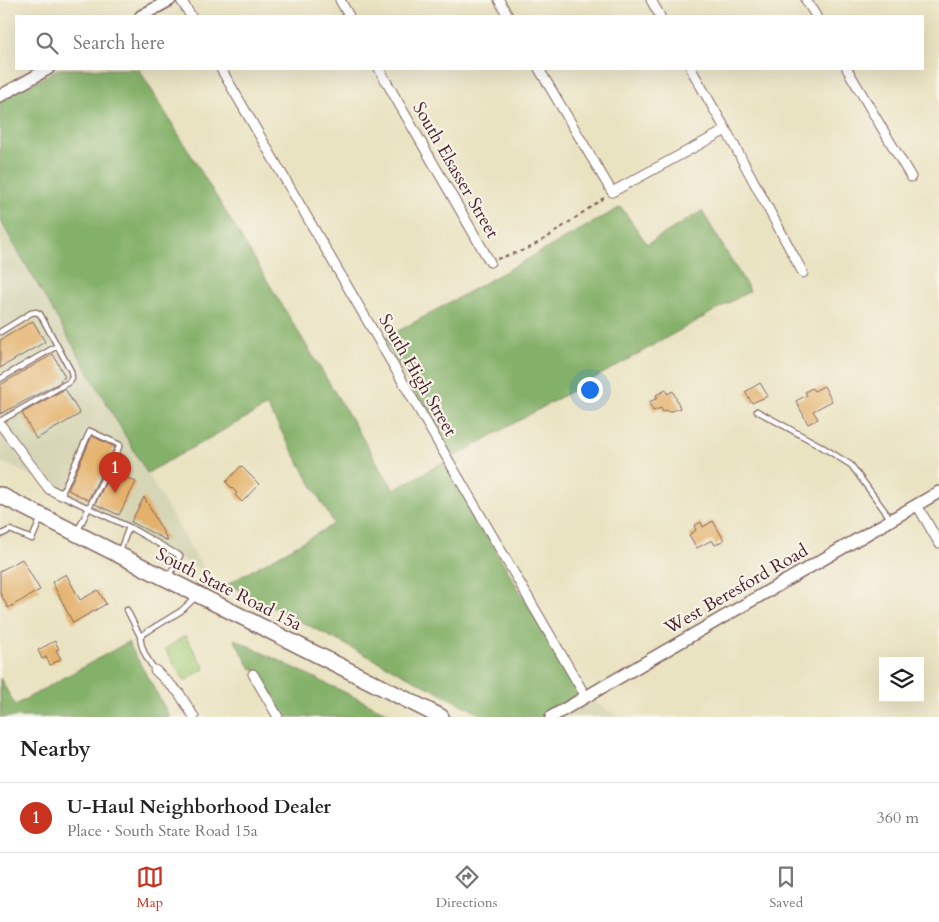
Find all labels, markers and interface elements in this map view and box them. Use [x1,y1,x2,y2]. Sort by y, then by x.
search box [15,15,924,70]
icon: search [33,29,61,57]
text: Search here [73,30,165,56]
street label: South Elsasser Street [406,98,505,243]
street label: South High Street [372,310,463,441]
your location [577,377,603,403]
pin: 1 [99,452,131,493]
street label: West Beresford Road [659,538,813,641]
street label: South State Road 15a [151,542,306,637]
map controls [879,657,924,702]
button: layers [879,657,924,702]
text: Nearby [20,735,91,764]
text: U-Haul Neighborhood Dealer [67,794,331,820]
text: 1 [32,807,40,829]
text: 360 m [877,807,919,829]
text: Place · South State Road 15a [67,820,258,842]
tab: Map [136,863,164,912]
tab: Directions [436,863,497,912]
tab: Saved [769,863,803,912]

